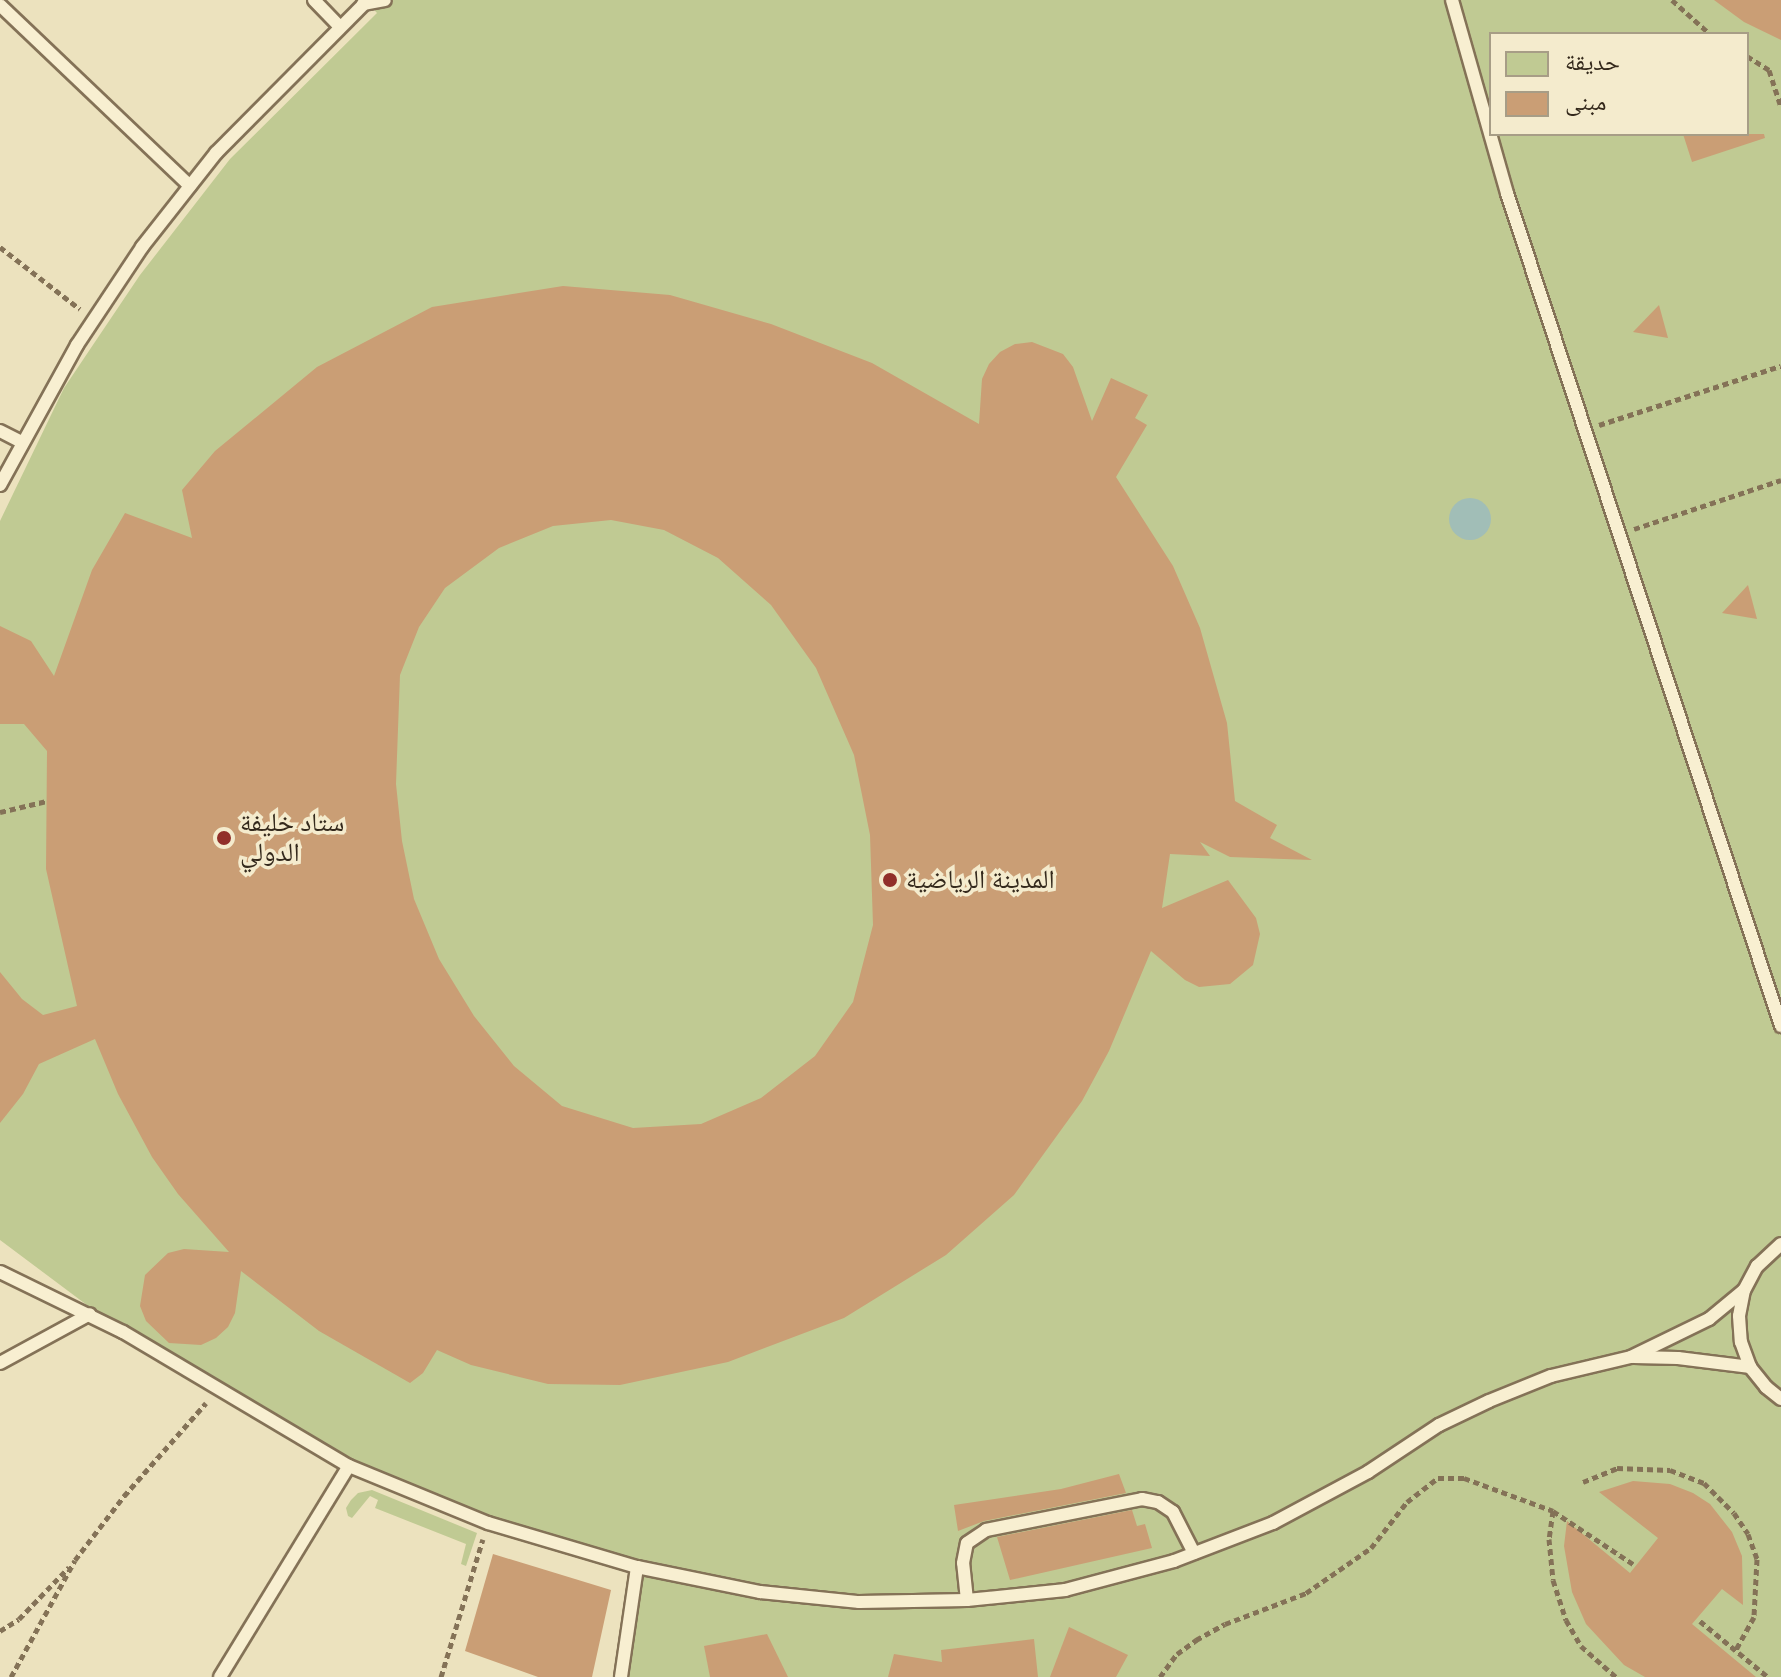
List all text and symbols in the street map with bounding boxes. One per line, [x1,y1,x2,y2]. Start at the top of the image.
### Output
legend [1489,32,1749,136]
text: حديقة [1565,49,1620,75]
text: مبنى [1565,89,1606,115]
place label: ستاد خليفة الدولي [240,807,344,868]
marker: ستاد خليفة الدولي [215,829,233,847]
place label: المدينة الرياضية [906,864,1055,896]
marker: المدينة الرياضية [881,871,899,889]

